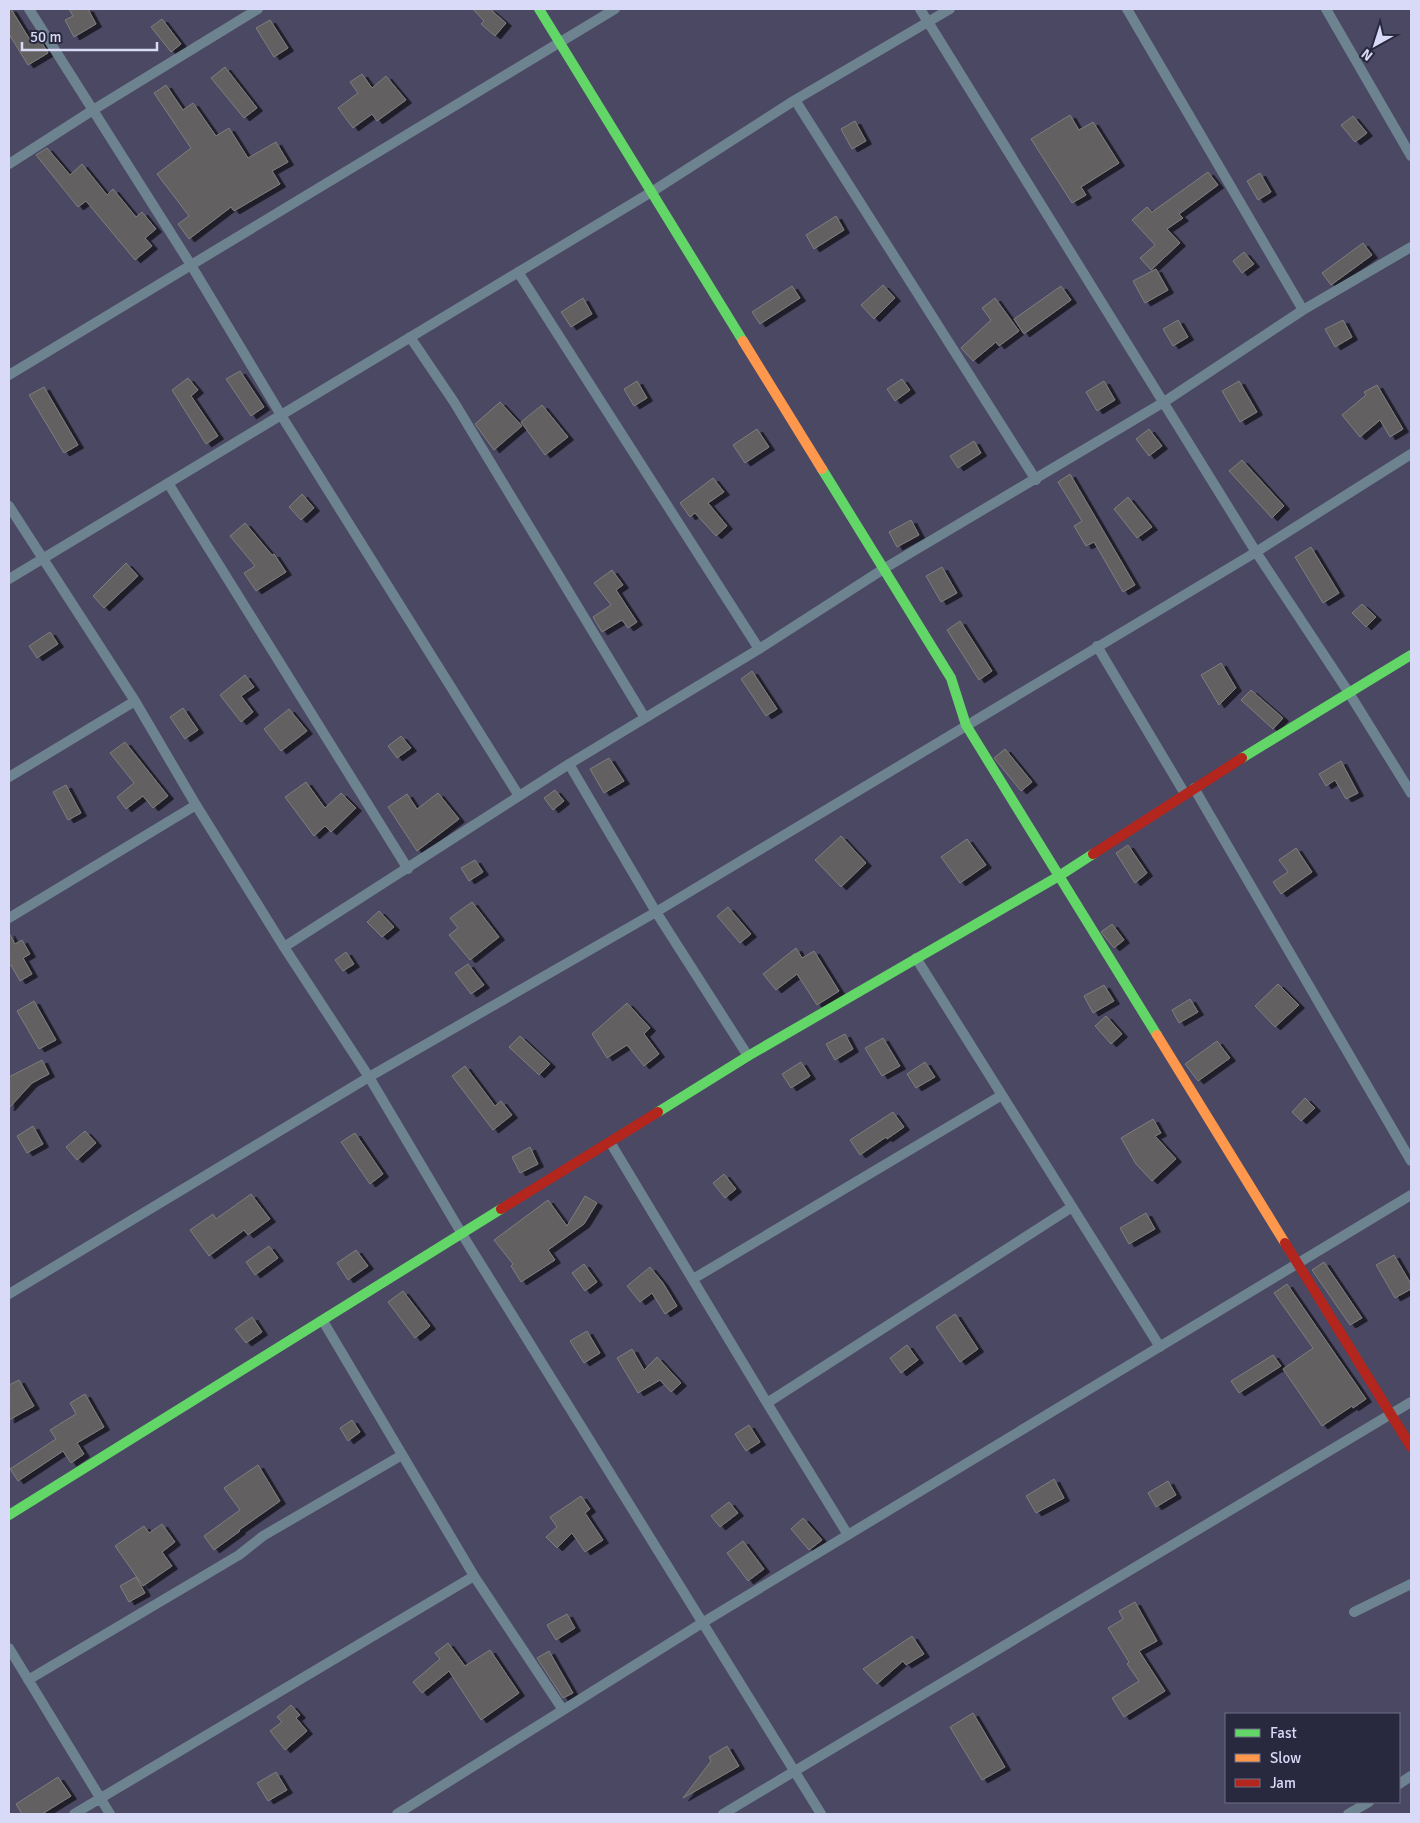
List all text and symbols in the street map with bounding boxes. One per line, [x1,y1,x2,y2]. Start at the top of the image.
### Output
scale bar [22,20,158,52]
north arrow [1350,20,1400,70]
text: 50 m [30,28,61,46]
text: N [1358,45,1376,64]
legend [1225,1713,1400,1803]
text: Fast [1270,1724,1297,1742]
text: Slow [1270,1749,1301,1767]
text: Jam [1270,1774,1296,1792]

